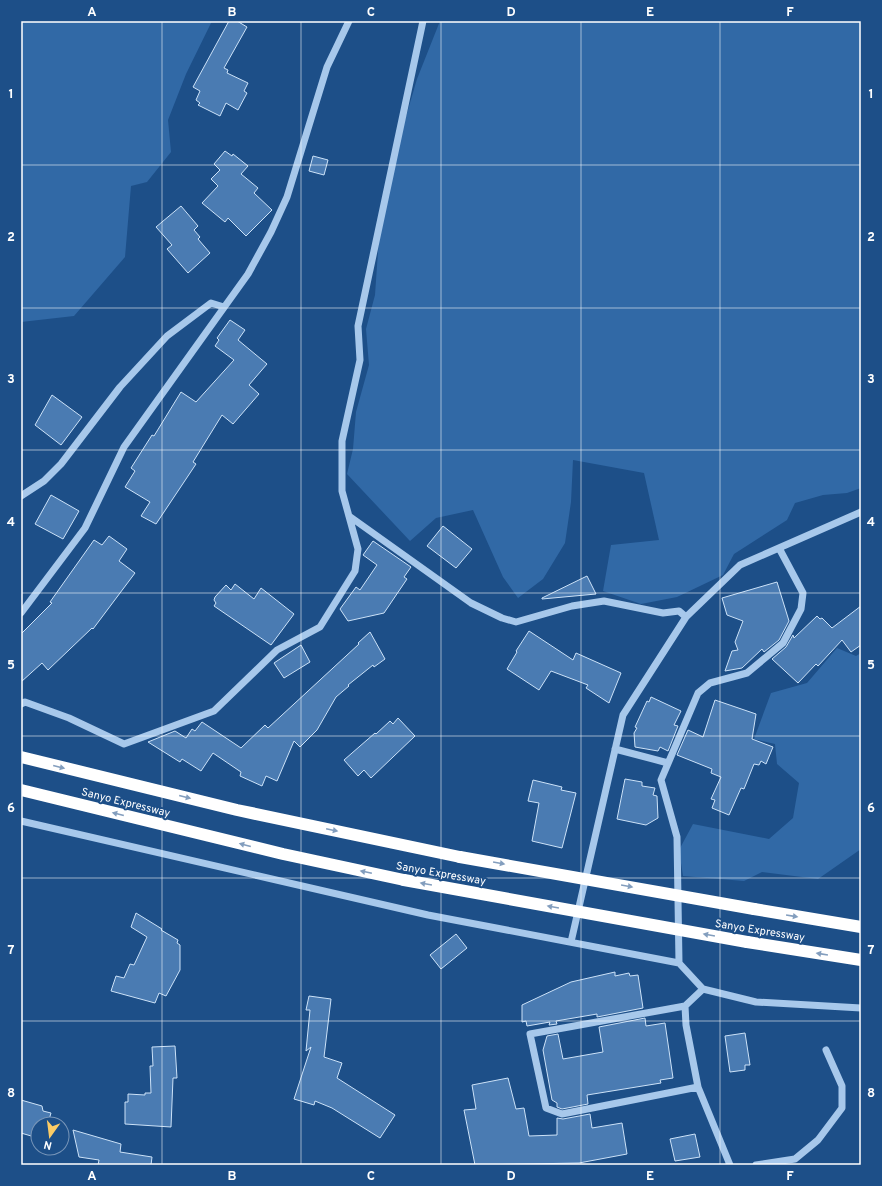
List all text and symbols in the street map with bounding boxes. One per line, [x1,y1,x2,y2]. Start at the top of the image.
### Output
text: A [87,5,97,21]
text: B [228,5,237,21]
text: C [367,5,375,21]
text: D [506,5,516,21]
text: E [646,5,654,21]
text: F [786,5,794,21]
text: 1 [8,87,14,103]
text: 1 [868,87,874,103]
text: 2 [7,230,15,246]
text: 2 [867,230,875,246]
text: 3 [7,372,15,388]
text: 3 [867,372,875,388]
text: 4 [7,515,15,531]
text: 4 [867,515,875,531]
text: 5 [7,658,15,674]
text: 5 [867,658,875,674]
one-way arrow [53,764,65,770]
street label: Sanyo Expressway [80,785,172,821]
one-way arrow [179,795,191,801]
text: 6 [7,801,15,817]
text: 6 [867,801,875,817]
one-way arrow [112,811,124,817]
one-way arrow [326,827,338,833]
one-way arrow [239,841,251,847]
street label: Sanyo Expressway [395,859,487,889]
one-way arrow [493,861,505,867]
one-way arrow [360,869,372,875]
one-way arrow [419,881,432,887]
one-way arrow [621,884,633,890]
one-way arrow [547,904,560,910]
one-way arrow [786,913,799,919]
street label: Sanyo Expressway [714,917,806,945]
one-way arrow [703,932,715,938]
text: 7 [8,943,15,959]
text: 7 [868,943,875,959]
one-way arrow [816,951,829,957]
text: 8 [7,1086,15,1102]
text: 8 [867,1086,875,1102]
north arrow [30,1116,70,1156]
text: N [42,1137,53,1152]
text: A [87,1169,97,1185]
text: B [228,1169,237,1185]
text: C [367,1169,375,1185]
text: D [506,1169,516,1185]
text: E [646,1169,654,1185]
text: F [786,1169,794,1185]

